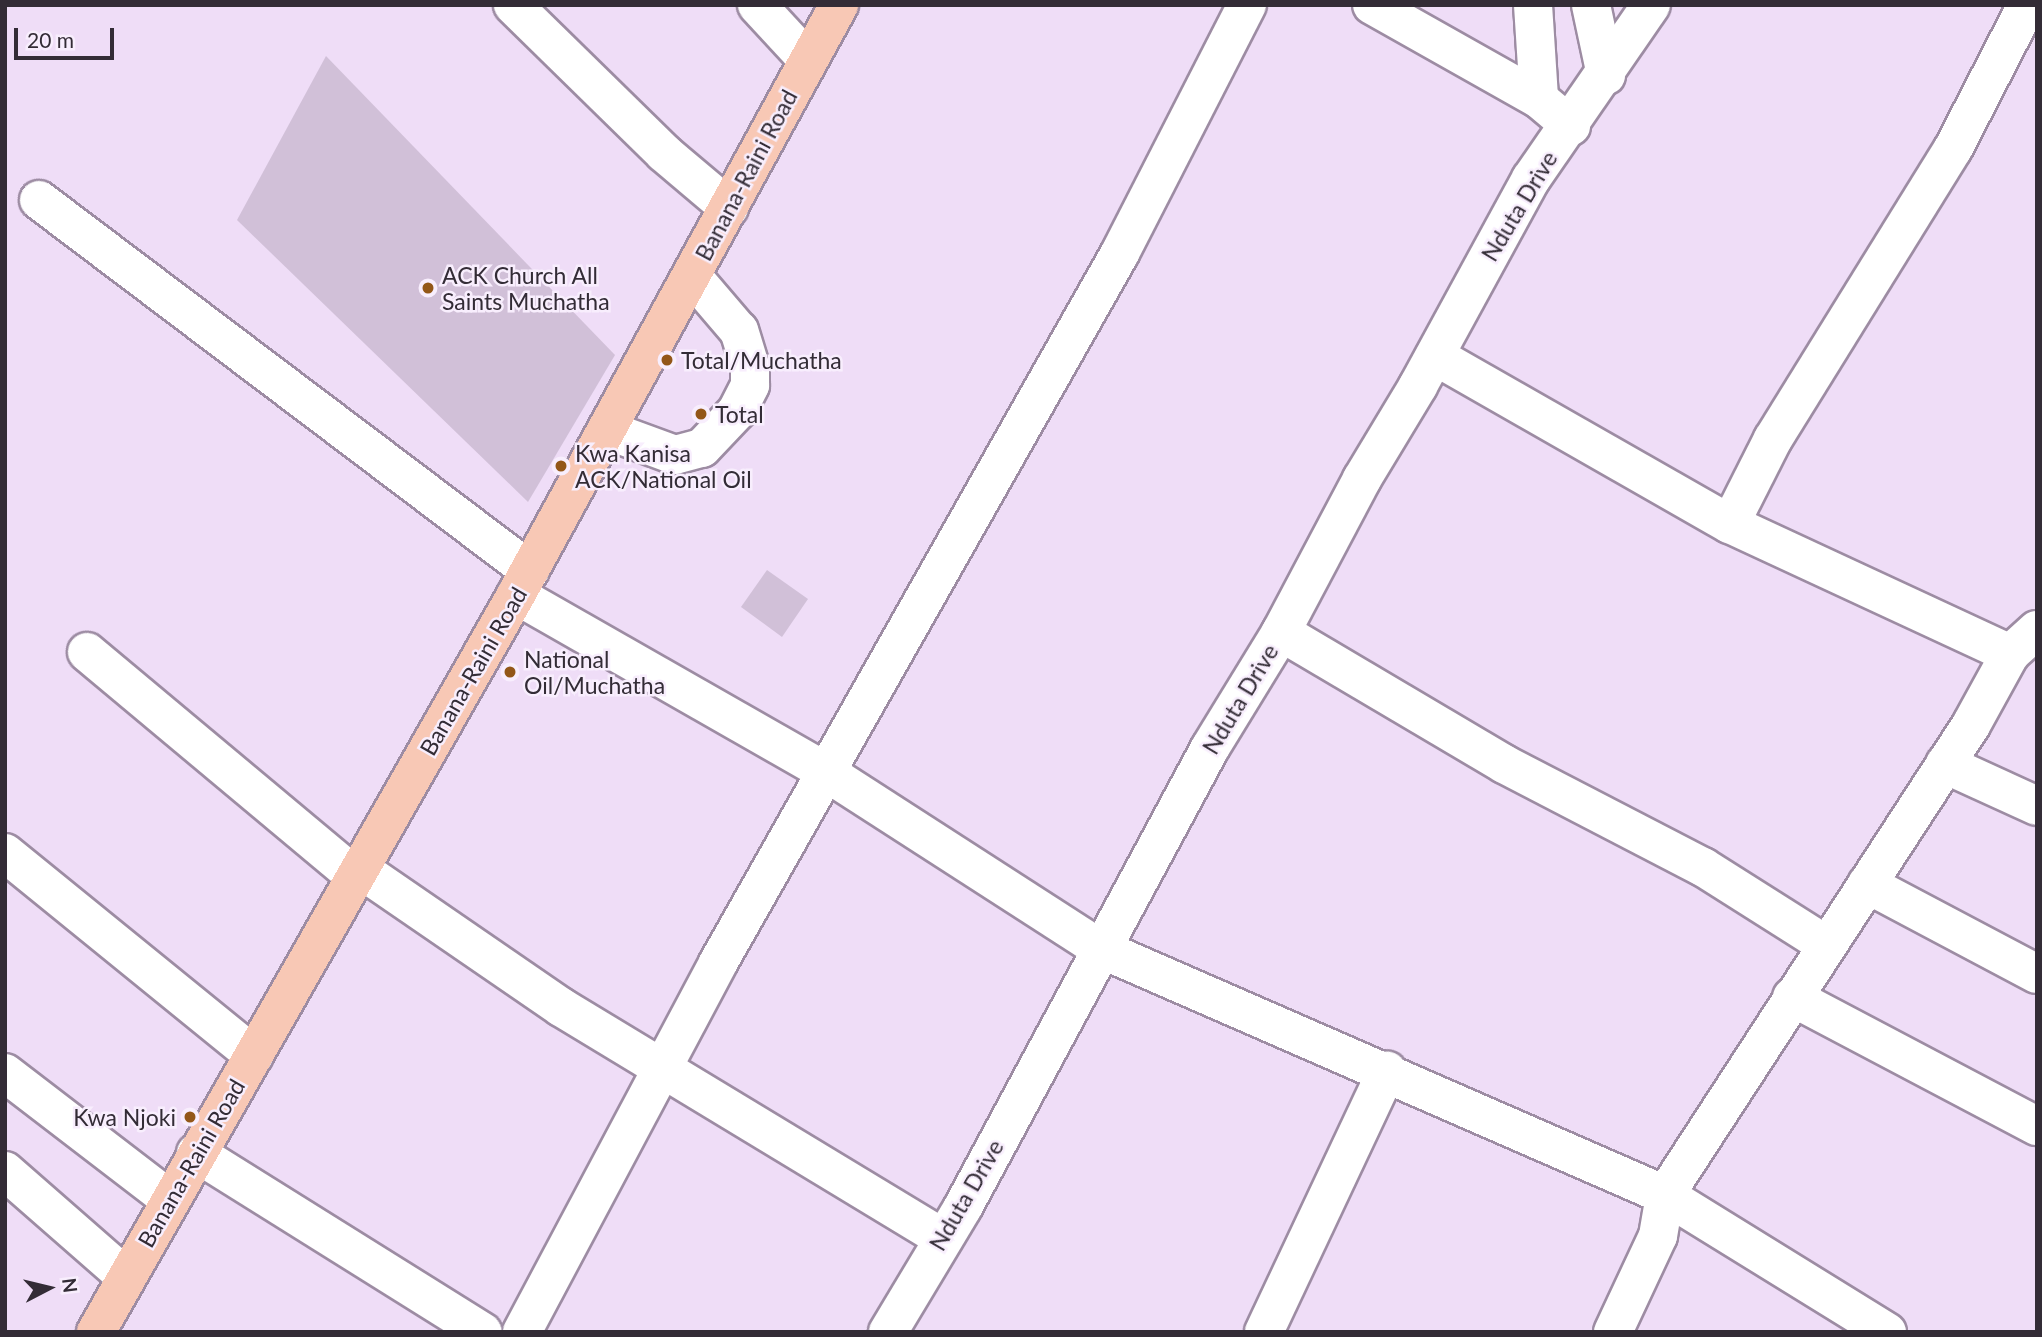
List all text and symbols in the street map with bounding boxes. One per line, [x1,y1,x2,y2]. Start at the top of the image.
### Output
scale bar [18,14,117,58]
text: 20 m [27,27,74,52]
street label: Banana-Raini Road [689,85,803,265]
street label: Nduta Drive [1475,146,1563,266]
place label: ACK Church All Saints Muchatha [442,261,610,315]
marker: ACK Church All Saints Muchatha [420,280,436,296]
place label: Total/Muchatha [681,346,842,374]
marker: Total/Muchatha [659,352,675,368]
place label: Total [715,400,764,428]
marker: Total [693,406,709,422]
place label: Kwa Kanisa ACK/National Oil [575,439,752,493]
marker: Kwa Kanisa ACK/National Oil [553,458,569,474]
street label: Banana-Raini Road [414,582,532,760]
street label: Nduta Drive [1196,639,1284,759]
place label: National Oil/Muchatha [524,645,665,699]
marker: National Oil/Muchatha [502,664,518,680]
street label: Banana-Raini Road [132,1074,250,1252]
place label: Kwa Njoki [73,1103,176,1131]
marker: Kwa Njoki [182,1109,198,1125]
street label: Nduta Drive [923,1135,1009,1255]
north arrow [14,1253,84,1323]
text: N [58,1277,83,1294]

